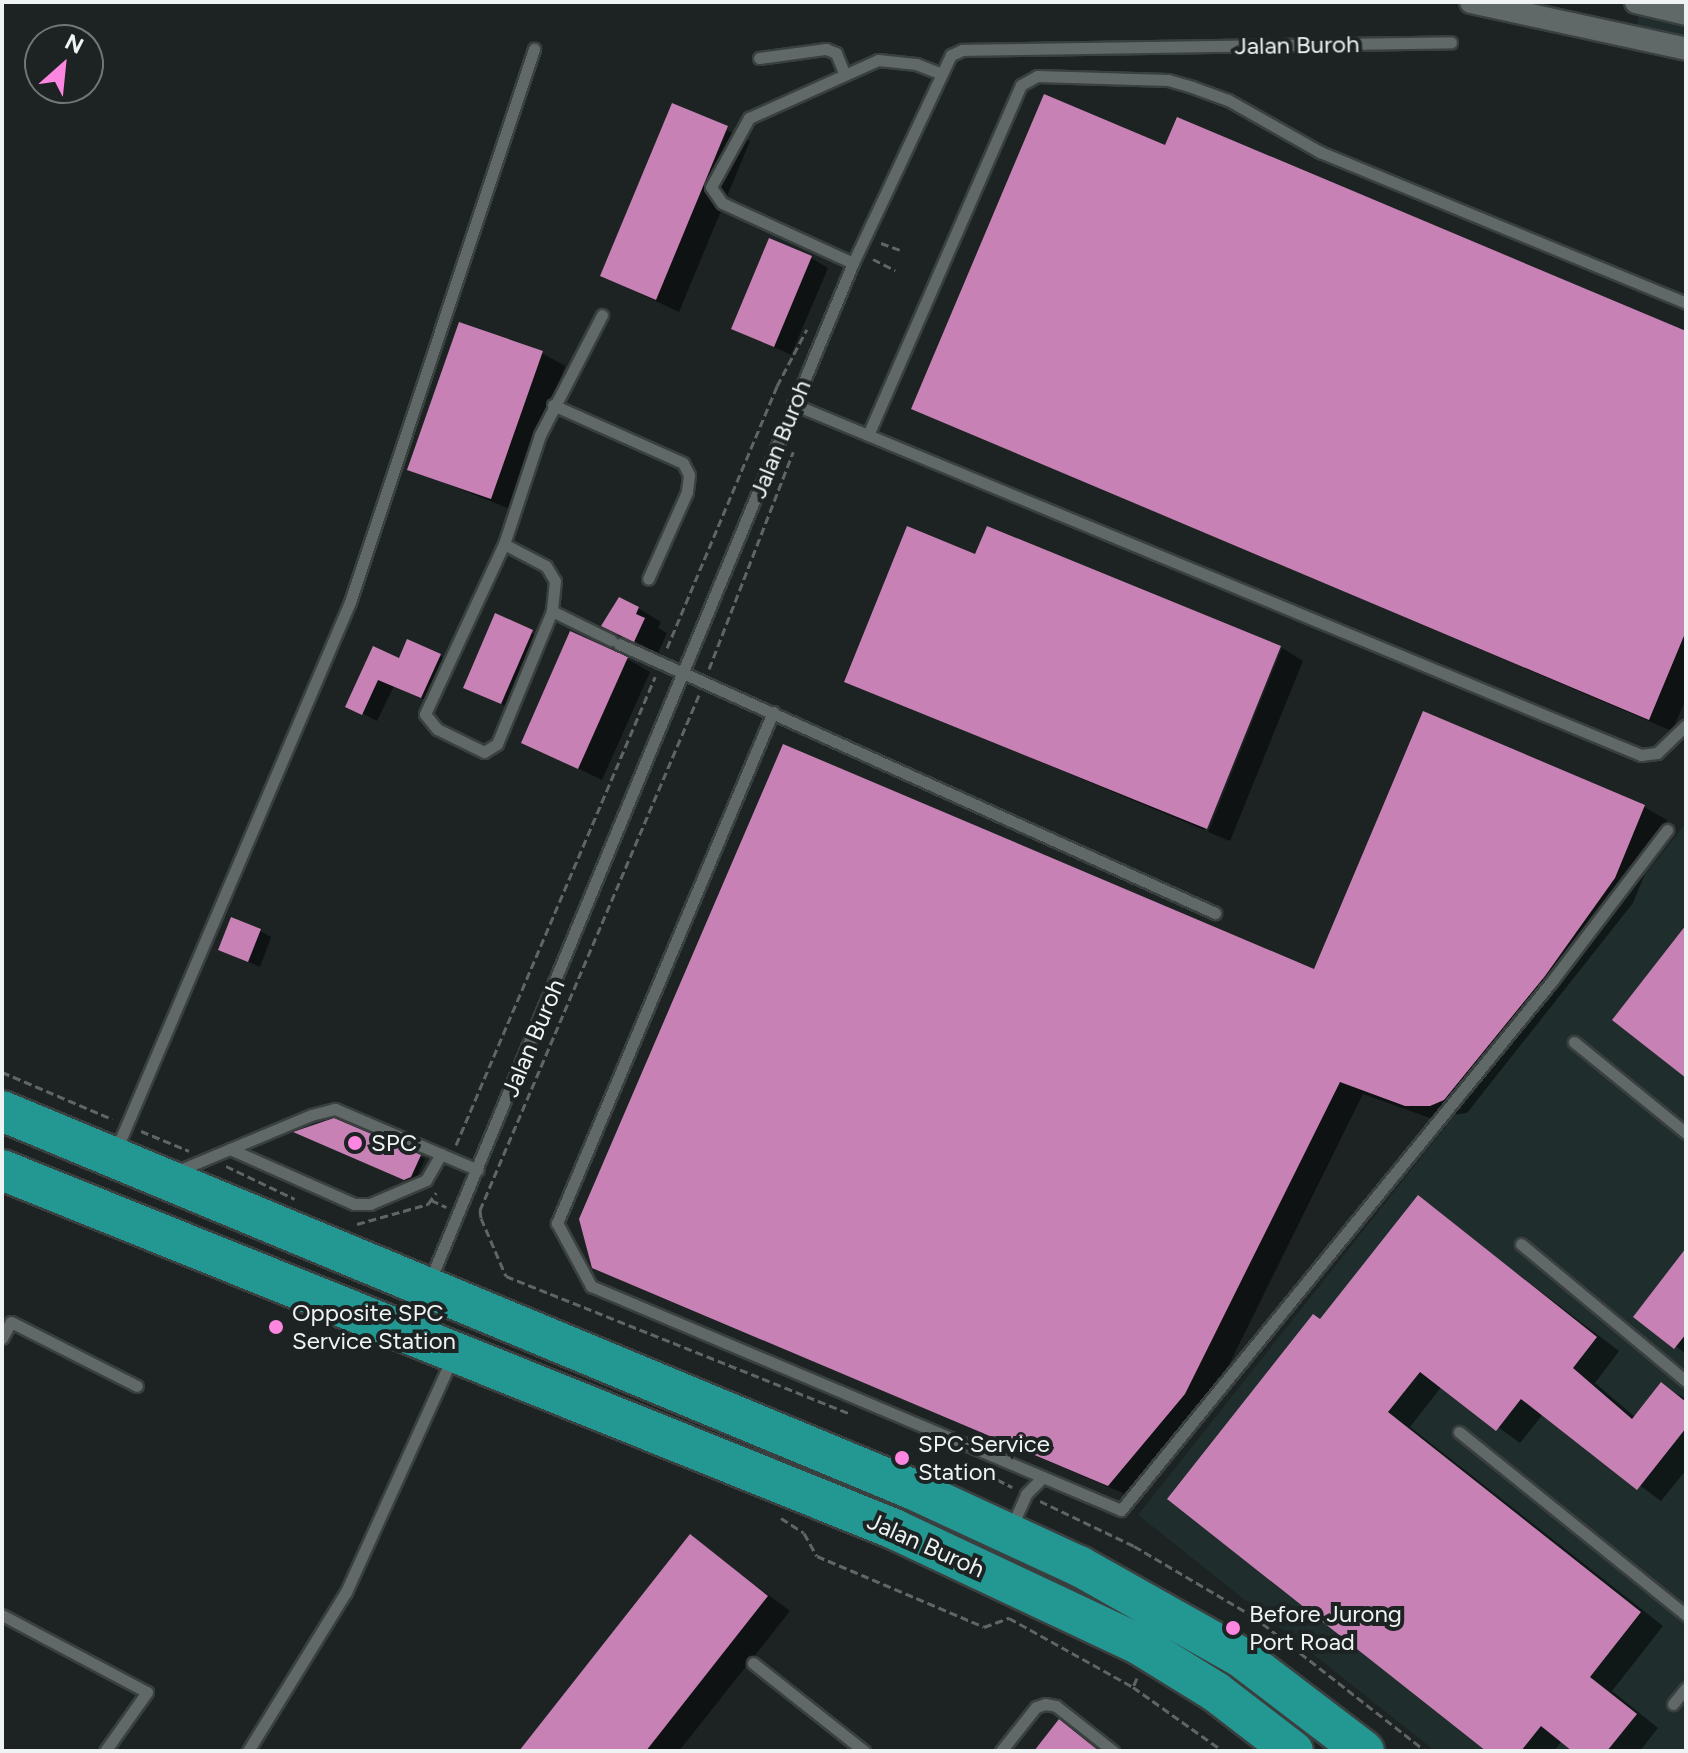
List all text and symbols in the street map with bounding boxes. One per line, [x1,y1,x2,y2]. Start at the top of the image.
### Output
north arrow [24,24,104,104]
text: N [60,28,88,60]
street label: Jalan Buroh [1234,30,1360,60]
street label: Jalan Buroh [743,376,817,502]
street label: Jalan Buroh [495,975,571,1101]
place label: SPC [371,1129,417,1157]
marker: SPC [346,1134,364,1152]
place label: Opposite SPC Service Station [292,1299,456,1355]
marker: Opposite SPC Service Station [267,1318,285,1336]
place label: SPC Service Station [918,1430,1050,1486]
marker: SPC Service Station [893,1449,911,1467]
street label: Jalan Buroh [863,1506,989,1584]
place label: Before Jurong Port Road [1249,1600,1402,1656]
marker: Before Jurong Port Road [1224,1619,1242,1637]

